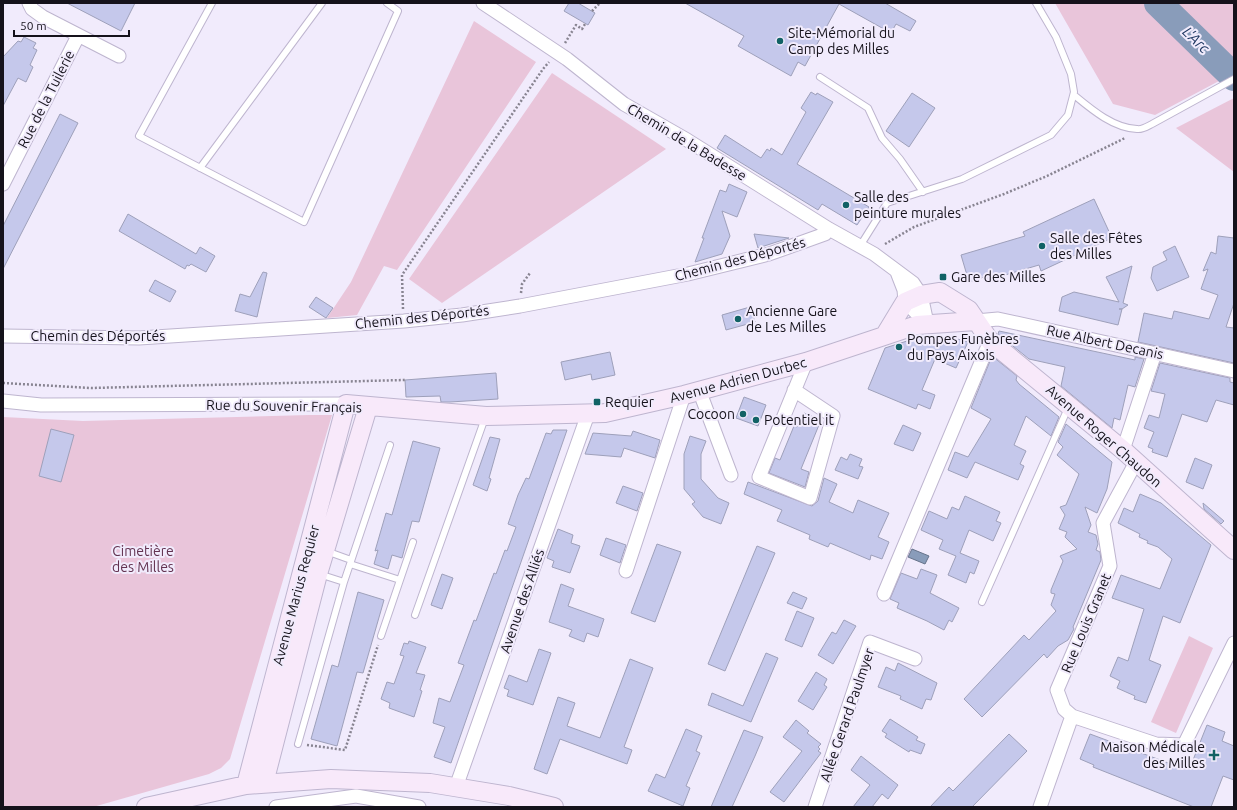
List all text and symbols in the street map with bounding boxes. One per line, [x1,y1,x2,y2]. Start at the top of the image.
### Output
scale bar [14,12,129,38]
text: 50 m [20,19,47,32]
water label: L'Arc [1179,23,1213,56]
place label: Site-Mémorial du Camp des Milles [788,25,895,57]
marker: Site-Mémorial du Camp des Milles [775,36,785,46]
street label: Rue de la Tuilerie [14,47,78,151]
street label: Chemin de la Badesse [625,100,749,184]
place label: Salle des peinture murales [854,189,961,221]
marker: Salle des peinture murales [841,200,851,210]
place label: Salle des Fêtes des Milles [1050,230,1142,262]
street label: Chemin des Déportés [673,234,807,284]
marker: Salle des Fêtes des Milles [1037,241,1047,251]
place label: Gare des Milles [951,269,1046,285]
marker: Gare des Milles [938,272,948,282]
street label: Chemin des Déportés [354,302,490,332]
place label: Ancienne Gare de Les Milles [746,303,837,335]
marker: Ancienne Gare de Les Milles [733,314,743,324]
street label: Rue Albert Decanis [1045,322,1165,362]
street label: Chemin des Déportés [31,328,165,344]
place label: Pompes Funèbres du Pays Aixois [907,331,1019,363]
marker: Pompes Funèbres du Pays Aixois [894,342,904,352]
street label: Avenue Adrien Durbec [668,354,809,406]
street label: Avenue Roger Chaudon [1043,382,1165,490]
place label: Requier [605,394,655,410]
street label: Rue du Souvenir Français [206,397,362,415]
marker: Requier [592,397,602,407]
place label: Cocoon [687,406,735,422]
marker: Cocoon [738,409,748,419]
place label: Potentiel it [764,412,835,428]
marker: Potentiel it [751,415,761,425]
street label: Avenue Marius Requier [270,522,323,667]
park label: Cimetière des Milles [112,543,174,575]
street label: Avenue des Alliés [497,547,547,655]
street label: Rue Louis Granet [1058,570,1114,675]
street label: Allée Gerard Paulmyer [817,645,878,784]
place label: Maison Médicale des Milles [1100,739,1205,771]
marker: Maison Médicale des Milles [1208,749,1220,761]

